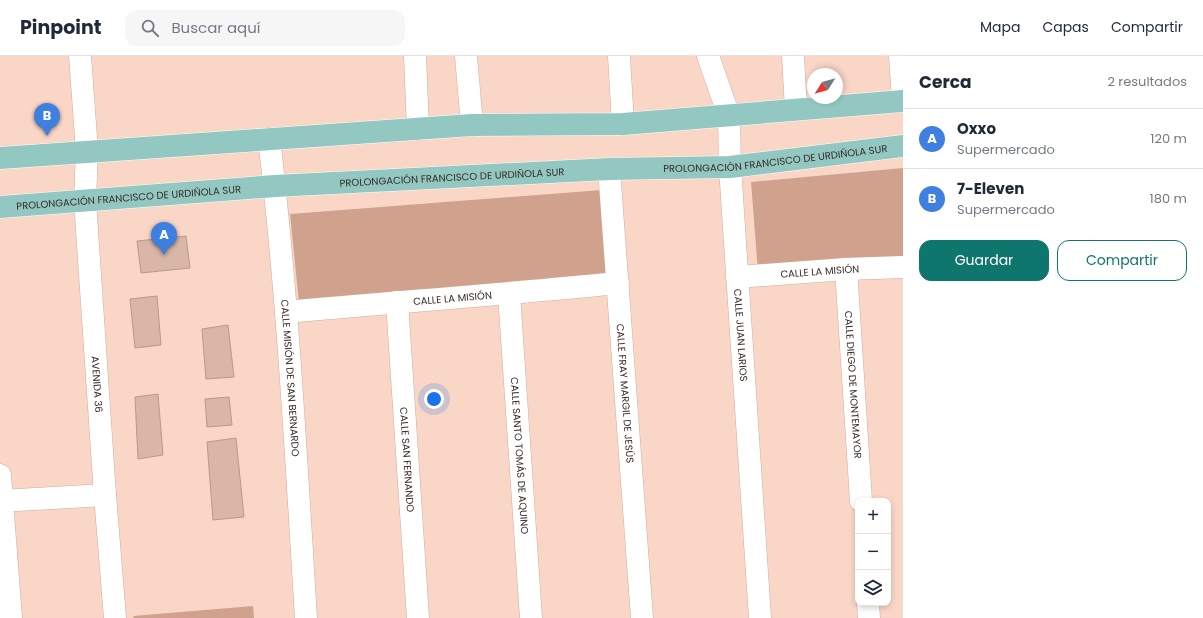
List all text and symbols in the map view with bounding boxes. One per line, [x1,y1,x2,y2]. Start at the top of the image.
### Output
search box [125,10,405,46]
text: Pinpoint [20,14,101,41]
icon: search [139,17,161,39]
text: Buscar aquí [171,17,260,38]
text: Mapa [980,17,1020,37]
text: Capas [1042,17,1089,37]
text: Compartir [1111,17,1183,37]
north arrow [807,68,843,104]
text: Cerca [919,70,972,94]
text: 2 resultados [1107,72,1187,91]
pin: B [34,103,60,136]
text: Oxxo [957,118,996,139]
text: A [927,129,937,148]
text: 120 m [1150,129,1187,148]
street label: PROLONGACIÓN FRANCISCO DE URDIÑOLA SUR [663,140,888,176]
text: Supermercado [957,140,1055,159]
street label: PROLONGACIÓN FRANCISCO DE URDIÑOLA SUR [339,164,565,190]
text: 7-Eleven [957,178,1024,199]
street label: PROLONGACIÓN FRANCISCO DE URDIÑOLA SUR [16,181,241,213]
text: B [928,189,936,208]
text: 180 m [1150,189,1187,208]
text: Supermercado [957,200,1055,219]
pin: A [151,222,177,255]
button: Guardar [919,240,1049,281]
button: Compartir [1057,240,1187,281]
street label: CALLE LA MISIÓN [780,261,859,281]
street label: CALLE LA MISIÓN [412,287,492,309]
street label: CALLE JUAN LARIOS [731,288,752,382]
street label: CALLE MISIÓN DE SAN BERNARDO [277,299,304,457]
street label: CALLE DIEGO DE MONTEMAYOR [841,310,866,459]
street label: CALLE FRAY MARGIL DE JESÚS [613,323,638,464]
street label: AVENIDA 36 [88,355,107,413]
street label: CALLE SANTO TOMÁS DE AQUINO [507,377,533,535]
your location [424,389,444,409]
street label: CALLE SAN FERNANDO [397,407,418,513]
map controls [855,498,891,606]
button: + [855,498,891,534]
button: − [855,534,891,570]
button: layers [855,570,891,606]

